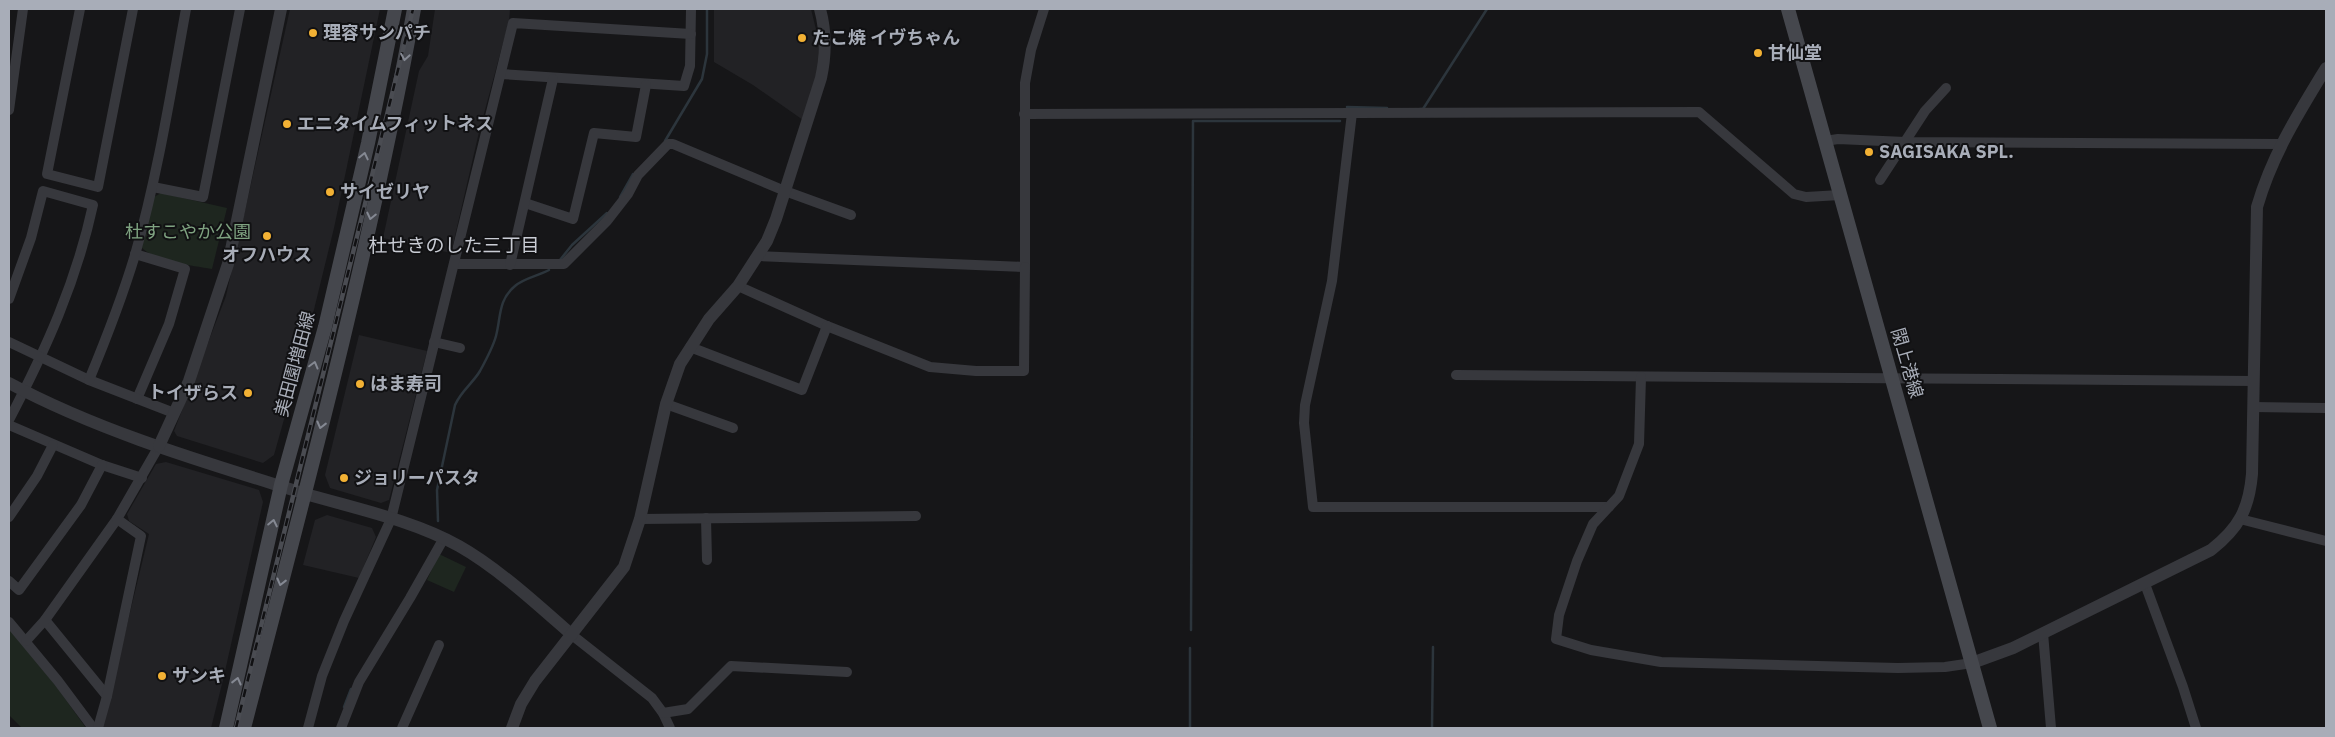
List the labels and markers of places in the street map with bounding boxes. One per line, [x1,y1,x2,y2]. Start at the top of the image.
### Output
place label: 理容サンパチ [323,21,431,44]
place label: たこ焼 イヴちゃん [812,26,960,49]
marker: 理容サンパチ [307,27,319,39]
marker: たこ焼 イヴちゃん [796,32,808,44]
place label: 甘仙堂 [1768,41,1822,64]
marker: 甘仙堂 [1752,47,1764,59]
place label: エニタイムフィットネス [297,112,493,135]
marker: エニタイムフィットネス [281,118,293,130]
place label: SAGISAKA SPL. [1879,140,2014,163]
marker: SAGISAKA SPL. [1863,146,1875,158]
place label: サイゼリヤ [340,180,430,203]
marker: サイゼリヤ [324,186,336,198]
marker: オフハウス [261,230,273,242]
place label: オフハウス [222,243,312,266]
place label: はま寿司 [370,372,442,395]
marker: はま寿司 [354,378,366,390]
place label: トイザらス [148,381,238,404]
marker: トイザらス [242,387,254,399]
place label: ジョリーパスタ [354,466,480,489]
marker: ジョリーパスタ [338,472,350,484]
place label: サンキ [172,664,226,687]
marker: サンキ [156,670,168,682]

